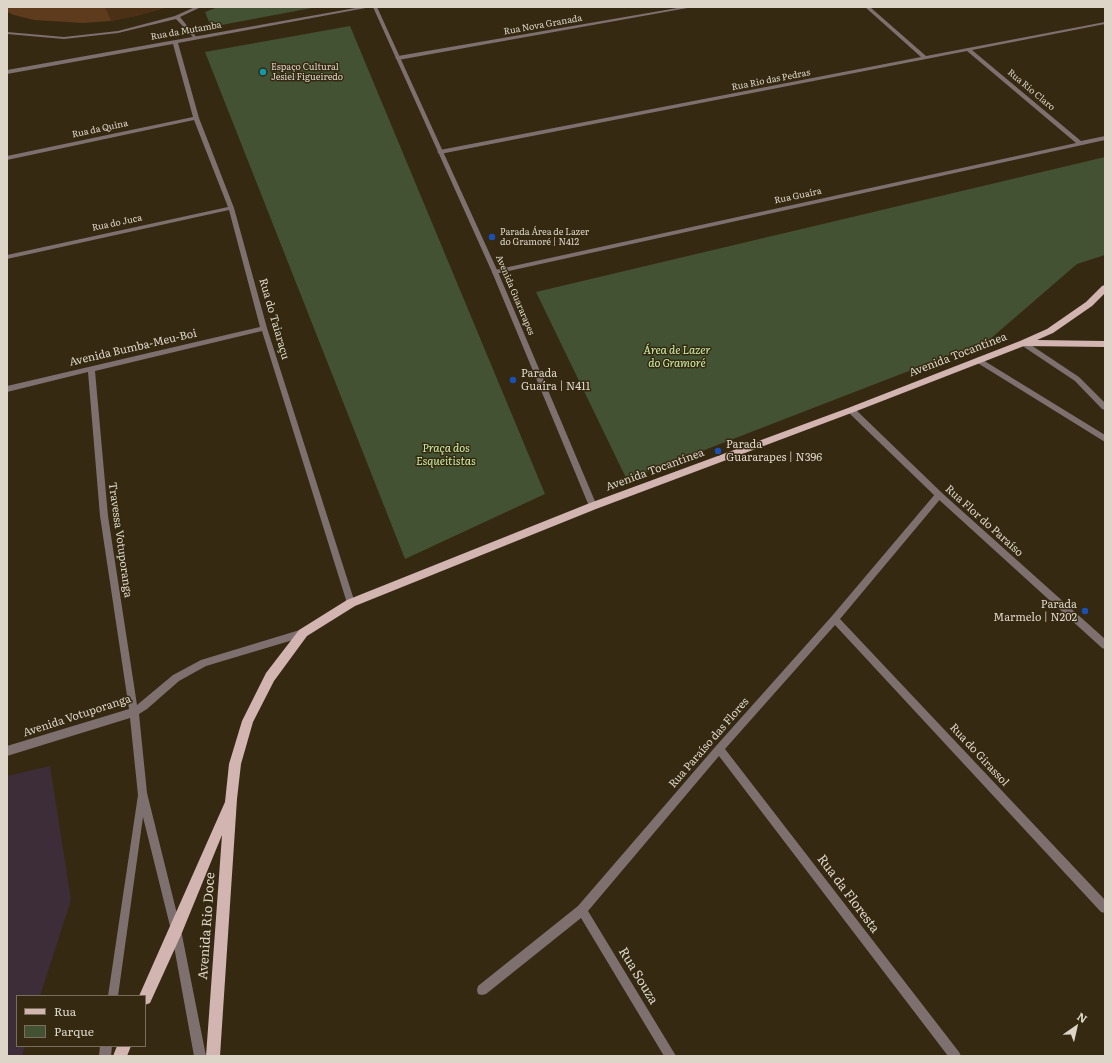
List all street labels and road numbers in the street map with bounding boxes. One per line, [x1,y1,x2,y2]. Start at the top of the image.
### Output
street label: Rua Nova Granada [503,13,583,37]
street label: Rua da Mutamba [150,19,222,43]
street label: Rua Rio das Pedras [731,67,811,93]
street label: Rua Rio Claro [1005,67,1057,113]
street label: Rua da Quina [71,118,129,140]
street label: Rua Guaíra [773,186,823,206]
street label: Rua do Juca [91,212,143,234]
street label: Avenida Guararapes [493,253,537,337]
street label: Rua do Taiaraçu [256,277,292,361]
street label: Avenida Bumba-Meu-Boi [68,327,198,369]
street label: Avenida Tocantínea [907,330,1009,380]
street label: Avenida Tocantínea [604,446,706,494]
street label: Travessa Votuporanga [105,481,135,599]
street label: Rua Flor do Paraíso [942,483,1026,559]
street label: Avenida Votuporanga [21,692,133,740]
street label: Rua Paraíso das Flores [666,695,752,791]
street label: Rua do Girassol [947,721,1011,789]
street label: Rua da Floresta [813,852,883,936]
street label: Avenida Rio Doce [195,872,219,980]
street label: Rua Souza [615,945,661,1007]

